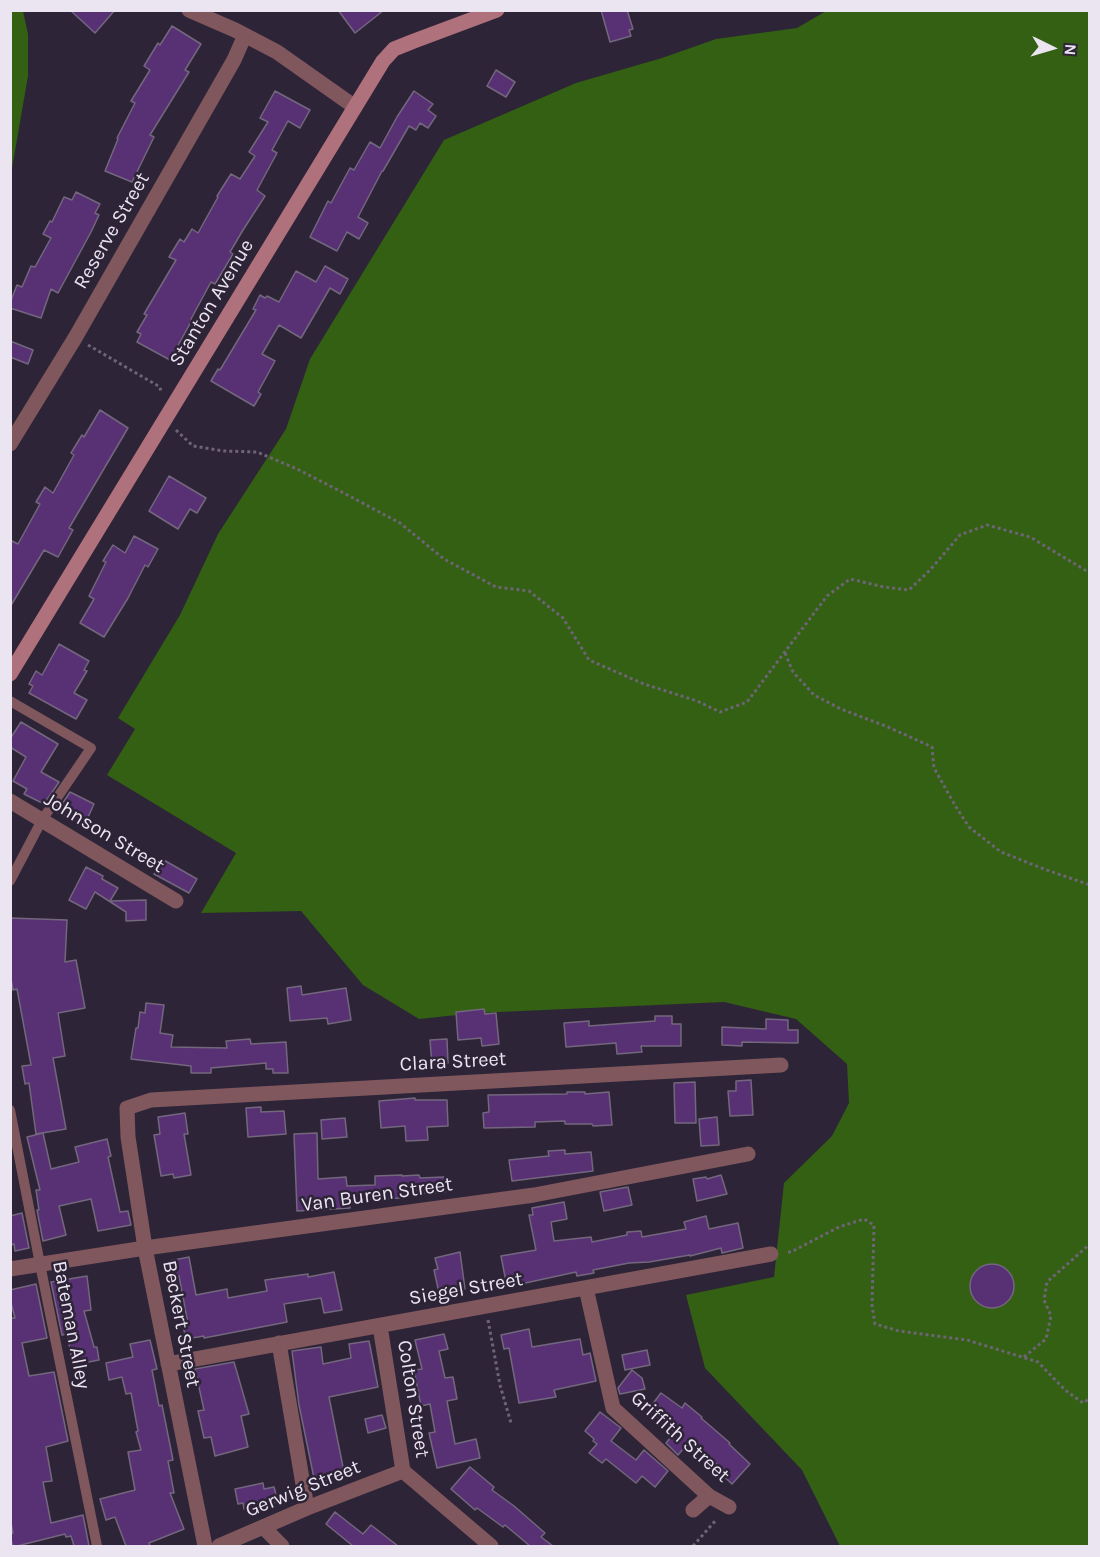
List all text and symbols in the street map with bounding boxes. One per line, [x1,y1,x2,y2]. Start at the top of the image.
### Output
north arrow [1022,18,1082,78]
text: N [1060,43,1080,56]
street label: Reserve Street [69,168,155,294]
street label: Stanton Avenue [165,235,259,371]
street label: Johnson Street [39,788,169,878]
street label: Clara Street [399,1047,507,1077]
street label: Van Buren Street [300,1173,454,1217]
street label: Beckert Street [157,1258,205,1390]
street label: Bateman Alley [47,1259,95,1391]
street label: Siegel Street [407,1267,525,1311]
street label: Colton Street [392,1338,434,1460]
street label: Griffith Street [626,1386,734,1488]
street label: Gerwig Street [242,1455,364,1523]

